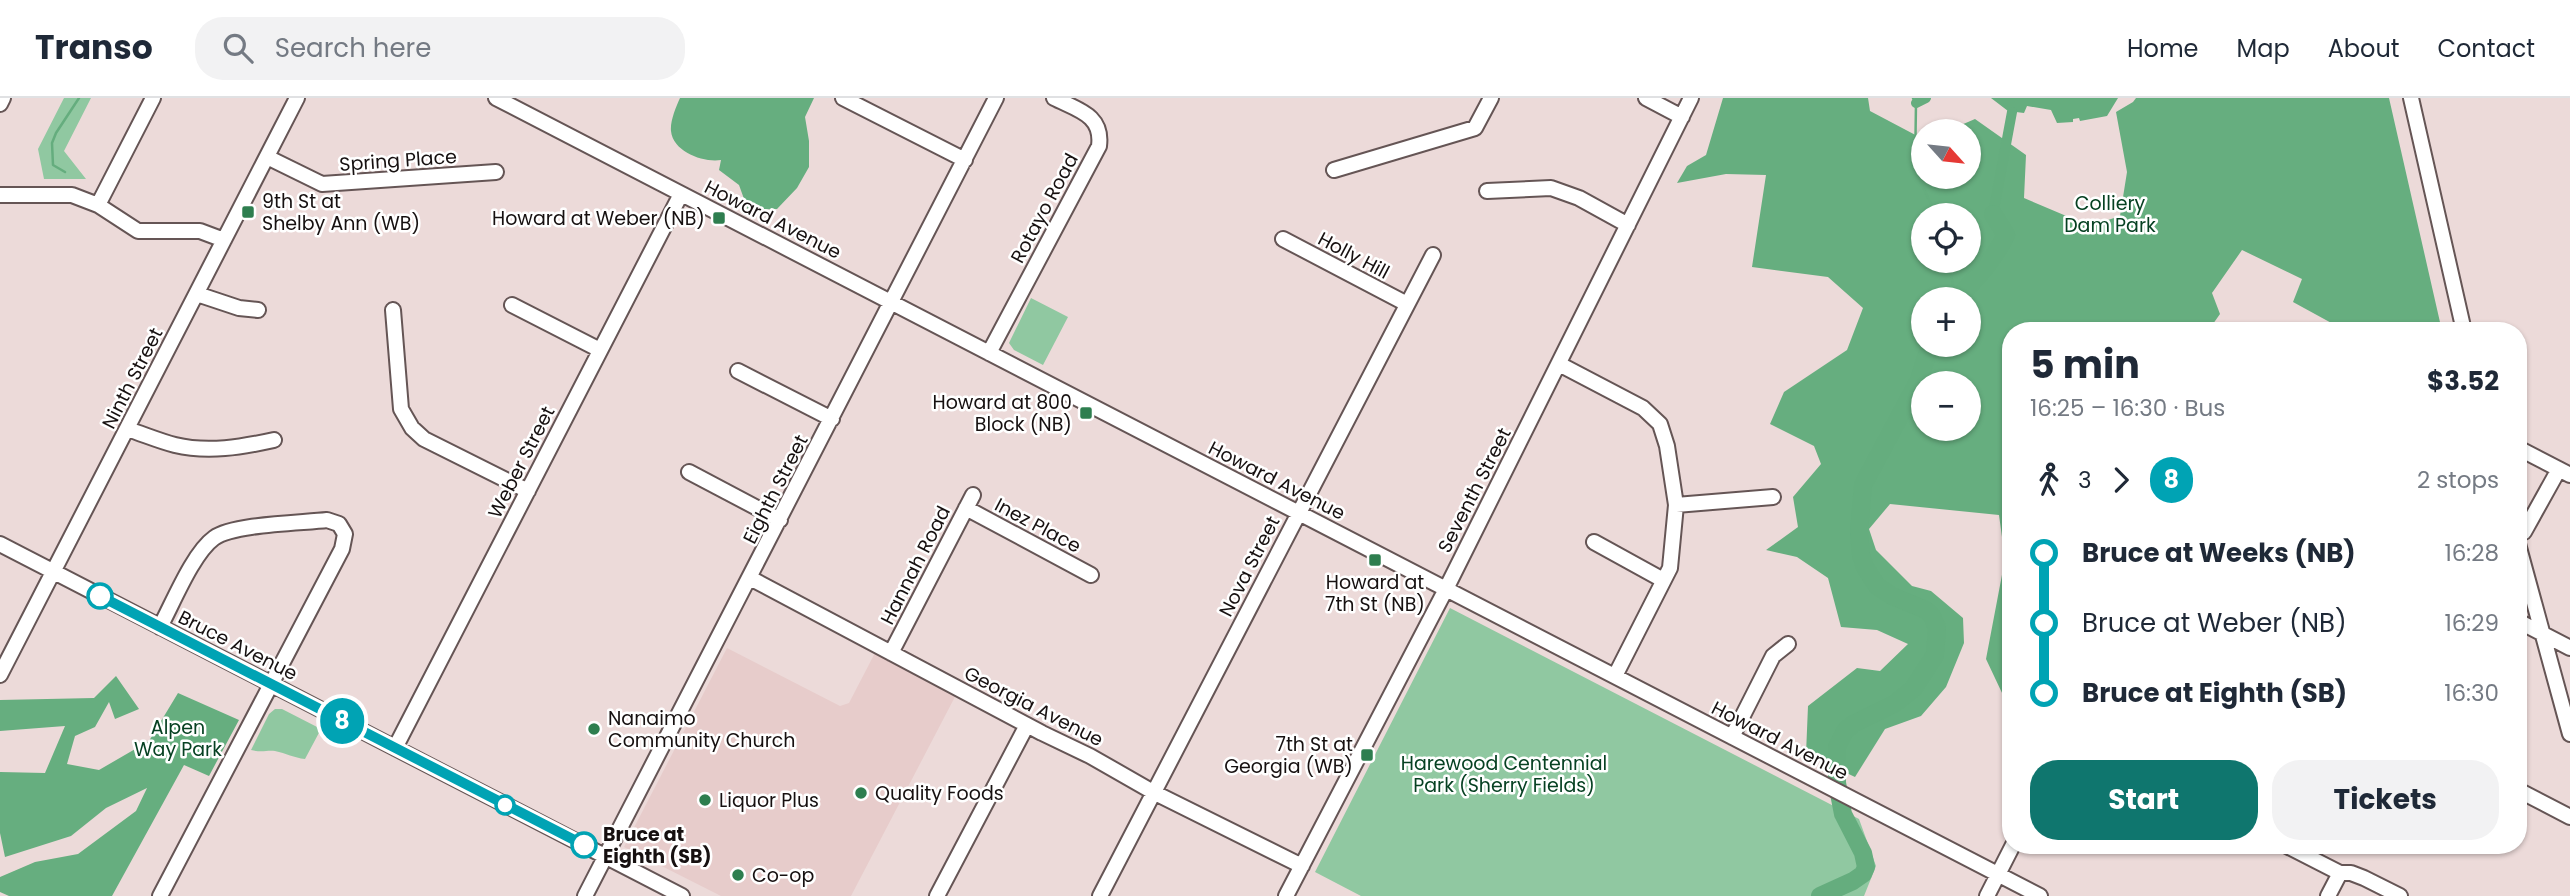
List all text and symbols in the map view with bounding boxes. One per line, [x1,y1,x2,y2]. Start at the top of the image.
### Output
search box [195,17,685,80]
text: Transo [35,24,153,71]
icon: search [219,29,257,67]
text: Search here [275,30,431,66]
text: Home [2127,32,2199,65]
text: Map [2237,32,2290,65]
text: About [2328,32,2399,65]
text: Contact [2437,32,2535,65]
north arrow [1911,119,1981,189]
map controls [1911,119,1981,441]
street label: Spring Place [338,143,458,178]
street label: Rotayo Road [1004,149,1085,268]
street label: Howard Avenue [700,173,846,266]
place label: 9th St at Shelby Ann (WB) [262,188,420,237]
park label: Colliery Dam Park [2064,190,2156,239]
button: locate [1911,203,1981,273]
marker: 9th St at Shelby Ann (WB) [240,204,256,220]
place label: Howard at Weber (NB) [492,205,705,232]
marker: Howard at Weber (NB) [711,210,727,226]
street label: Holly Hill [1313,225,1394,286]
button: + [1911,287,1981,357]
street label: Ninth Street [95,323,169,433]
text: 5 min [2030,338,2140,391]
text: $3.52 [2427,363,2499,399]
button: − [1911,371,1981,441]
place label: Howard at 800 Block (NB) [933,389,1072,438]
text: 16:25 – 16:30 · Bus [2030,392,2225,424]
street label: Weber Street [482,401,561,523]
marker: Howard at 800 Block (NB) [1078,405,1094,421]
street label: Seventh Street [1431,423,1518,558]
street label: Eighth Street [736,430,815,548]
street label: Howard Avenue [1204,434,1350,527]
icon: walk [2030,461,2068,499]
icon: forward [2102,461,2140,499]
text: 8 [2164,463,2179,496]
text: 3 [2078,464,2092,496]
text: 2 stops [2417,464,2499,496]
street label: Inez Place [990,491,1086,559]
street label: Hannah Road [874,501,957,629]
street label: Nova Street [1213,511,1286,621]
text: Bruce at Weeks (NB) [2082,535,2356,571]
text: 16:28 [2444,537,2499,569]
marker: Howard at 7th St (NB) [1367,552,1383,568]
place label: Howard at 7th St (NB) [1325,569,1425,618]
unlabelled marker [87,583,113,609]
street label: Bruce Avenue [173,604,302,687]
text: Bruce at Weber (NB) [2082,605,2347,641]
text: 16:29 [2444,607,2499,639]
street label: Georgia Avenue [960,660,1108,753]
text: Bruce at Eighth (SB) [2082,675,2347,711]
text: 16:30 [2444,677,2499,709]
street label: Howard Avenue [1707,694,1853,787]
line badge: 8 [319,698,365,744]
text: 8 [334,704,350,737]
place label: Nanaimo Community Church [608,705,795,754]
park label: Alpen Way Park [134,714,222,763]
marker: Nanaimo Community Church [586,721,602,737]
place label: 7th St at Georgia (WB) [1224,731,1353,780]
marker: 7th St at Georgia (WB) [1359,747,1375,763]
park label: Harewood Centennial Park (Sherry Fields) [1401,750,1607,799]
button: Start [2030,760,2258,840]
button: Tickets [2272,760,2499,840]
place label: Quality Foods [875,780,1004,807]
marker: Quality Foods [853,785,869,801]
place label: Liquor Plus [719,787,819,814]
marker: Liquor Plus [697,792,713,808]
unlabelled marker [495,795,515,815]
place label: Bruce at Eighth (SB) [603,821,711,870]
marker: Bruce at Eighth (SB) [571,832,597,858]
place label: Co-op [752,862,814,889]
marker: Co-op [730,867,746,883]

